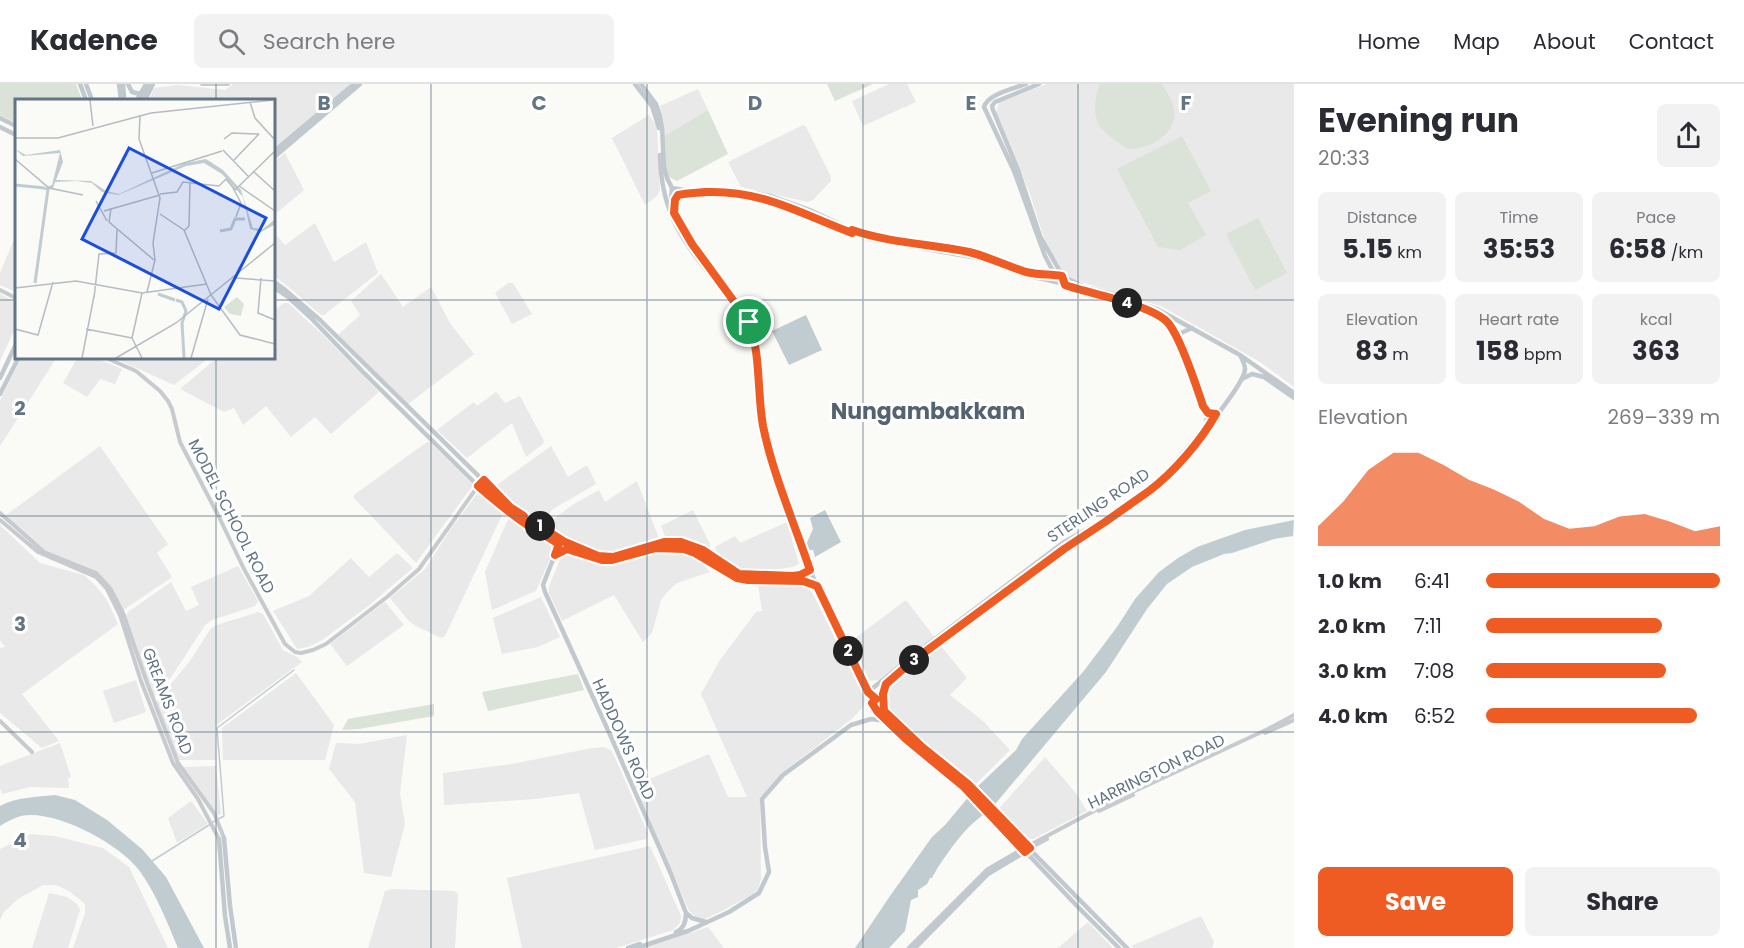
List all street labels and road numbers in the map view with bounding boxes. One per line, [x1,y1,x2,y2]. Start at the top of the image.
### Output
street label: MODEL SCHOOL ROAD [183,435,281,597]
street label: STERLING ROAD [1042,463,1154,548]
street label: GREAMS ROAD [137,644,199,758]
street label: HADDOWS ROAD [586,675,661,804]
street label: HARRINGTON ROAD [1084,728,1229,815]

